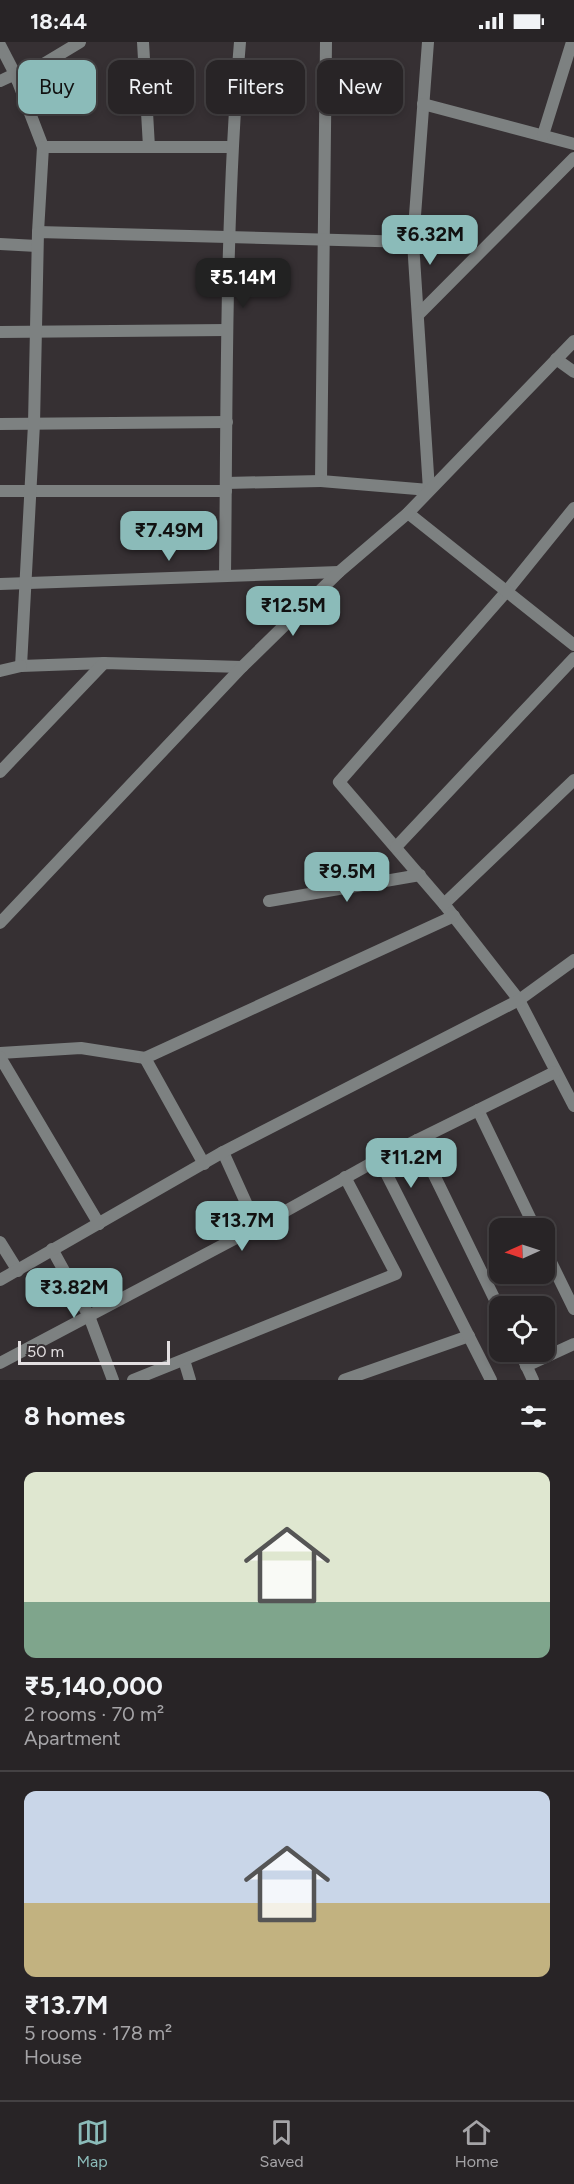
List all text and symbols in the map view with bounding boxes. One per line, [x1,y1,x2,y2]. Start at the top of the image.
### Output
text: 18:44 [30,8,87,35]
chip: Buy [18,60,96,114]
chip: Rent [108,60,194,114]
chip: Filters [206,60,305,114]
chip: New [317,60,403,114]
pin: ₹6.32M [381,215,479,266]
text: ₹6.32M [396,222,464,246]
pin: ₹5.14M [194,258,292,309]
text: ₹5.14M [210,265,276,289]
pin: ₹7.49M [120,511,218,562]
text: ₹7.49M [134,518,204,542]
pin: ₹12.5M [244,586,342,637]
text: ₹12.5M [260,593,326,617]
pin: ₹9.5M [305,852,389,903]
text: ₹9.5M [318,859,376,883]
pin: ₹11.2M [362,1138,460,1189]
text: ₹11.2M [380,1145,442,1169]
pin: ₹13.7M [193,1201,291,1252]
text: ₹13.7M [210,1208,274,1232]
north arrow [489,1218,555,1284]
map controls [489,1218,555,1362]
pin: ₹3.82M [25,1268,123,1319]
text: ₹3.82M [39,1275,109,1299]
button: locate [489,1296,555,1362]
scale bar [18,1338,170,1366]
text: 50 m [27,1342,64,1361]
text: 8 homes [24,1400,125,1432]
icon: filters [517,1400,550,1433]
icon: home [233,1511,341,1619]
text: ₹5,140,000 [24,1670,163,1702]
text: 2 rooms · 70 m² [24,1702,164,1726]
text: Apartment [24,1726,121,1750]
icon: home [233,1830,341,1938]
text: ₹13.7M [24,1989,108,2021]
text: 5 rooms · 178 m² [24,2021,172,2045]
text: House [24,2045,82,2069]
tab: Map [76,2116,109,2171]
tab: Saved [260,2116,304,2171]
tab: Home [455,2116,498,2171]

